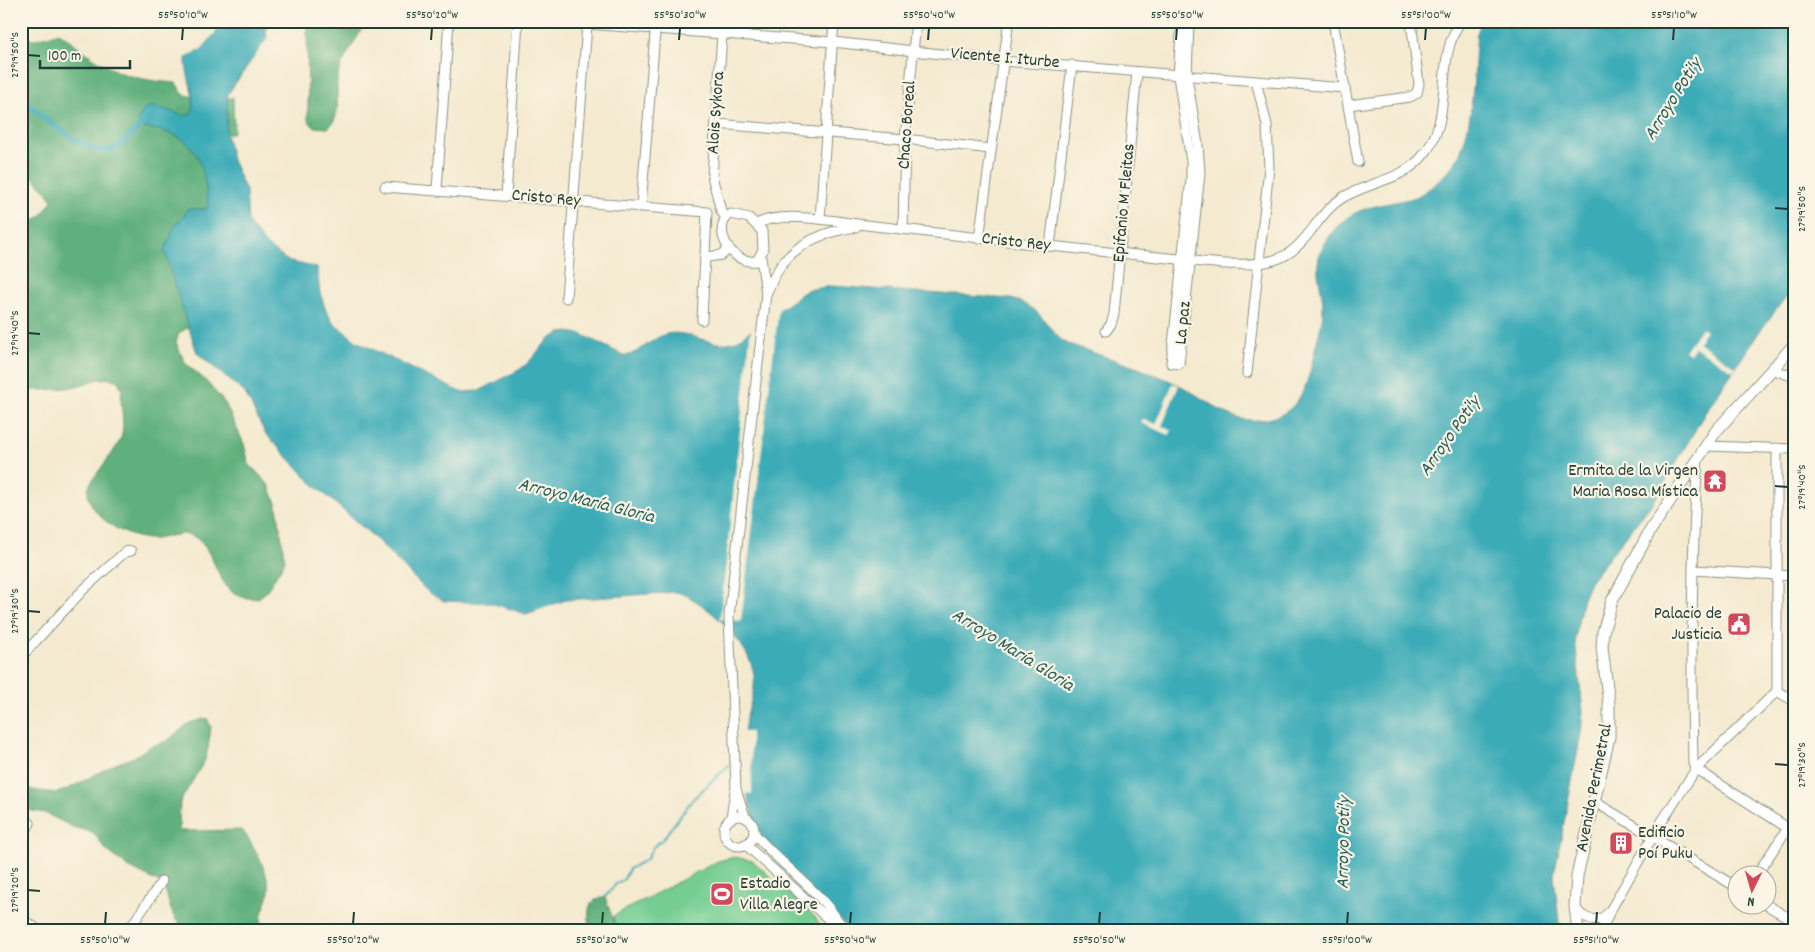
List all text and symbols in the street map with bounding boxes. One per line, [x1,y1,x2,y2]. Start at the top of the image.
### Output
text: 55°50'10"W [158,7,208,24]
text: 55°50'20"W [406,7,458,24]
text: 55°50'30"W [654,7,706,24]
text: 55°50'40"W [903,7,955,24]
text: 55°50'50"W [1151,7,1203,24]
text: 55°51'00"W [1401,7,1451,24]
text: 55°51'10"W [1651,7,1697,24]
text: 27°19'50"S [7,32,24,78]
scale bar [40,38,130,70]
street label: Vicente I. Iturbe [950,42,1061,76]
text: 100 m [48,46,81,68]
water label: Arroyo Poti'y [1638,52,1711,146]
street label: Alois Sykora [702,70,732,155]
street label: Chaco Boreal [892,79,924,170]
street label: Epifanio M Fleitas [1107,143,1143,263]
street label: Cristo Rey [510,184,582,215]
text: 27°19'50"S [1794,186,1811,232]
street label: Cristo Rey [980,227,1052,259]
street label: La paz [1169,300,1199,346]
text: 27°19'40"S [7,310,24,356]
water label: Arroyo Poti'y [1413,390,1490,483]
place label: Ermita de la Virgen Maria Rosa Mística [1568,459,1699,505]
text: 27°19'40"S [1794,464,1811,510]
temple icon: Ermita de la Virgen Maria Rosa Mística [1702,468,1728,494]
water label: Arroyo María Gloria [515,472,658,532]
text: 27°19'30"S [7,588,24,634]
place label: Palacio de Justicia [1654,602,1723,648]
water label: Arroyo María Gloria [946,603,1079,700]
public building icon: Palacio de Justicia [1726,611,1752,637]
street label: Avenida Perimetral [1570,721,1620,854]
text: 27°19'30"S [1794,742,1811,788]
water label: Arroyo Poti'y [1331,794,1359,889]
place label: Edificio Poí Puku [1638,821,1693,867]
building icon: Edificio Poí Puku [1608,830,1634,856]
north arrow [1728,864,1778,914]
text: 27°19'20"S [7,867,24,913]
place label: Estadio Villa Alegre [740,872,818,918]
sports icon: Estadio Villa Alegre [709,881,735,907]
text: N [1747,891,1755,911]
text: 55°50'10"W [80,932,130,949]
text: 55°50'20"W [327,932,379,949]
text: 55°50'30"W [576,932,628,949]
text: 55°50'40"W [824,932,876,949]
text: 55°50'50"W [1073,932,1125,949]
text: 55°51'00"W [1322,932,1372,949]
text: 55°51'10"W [1573,932,1619,949]

